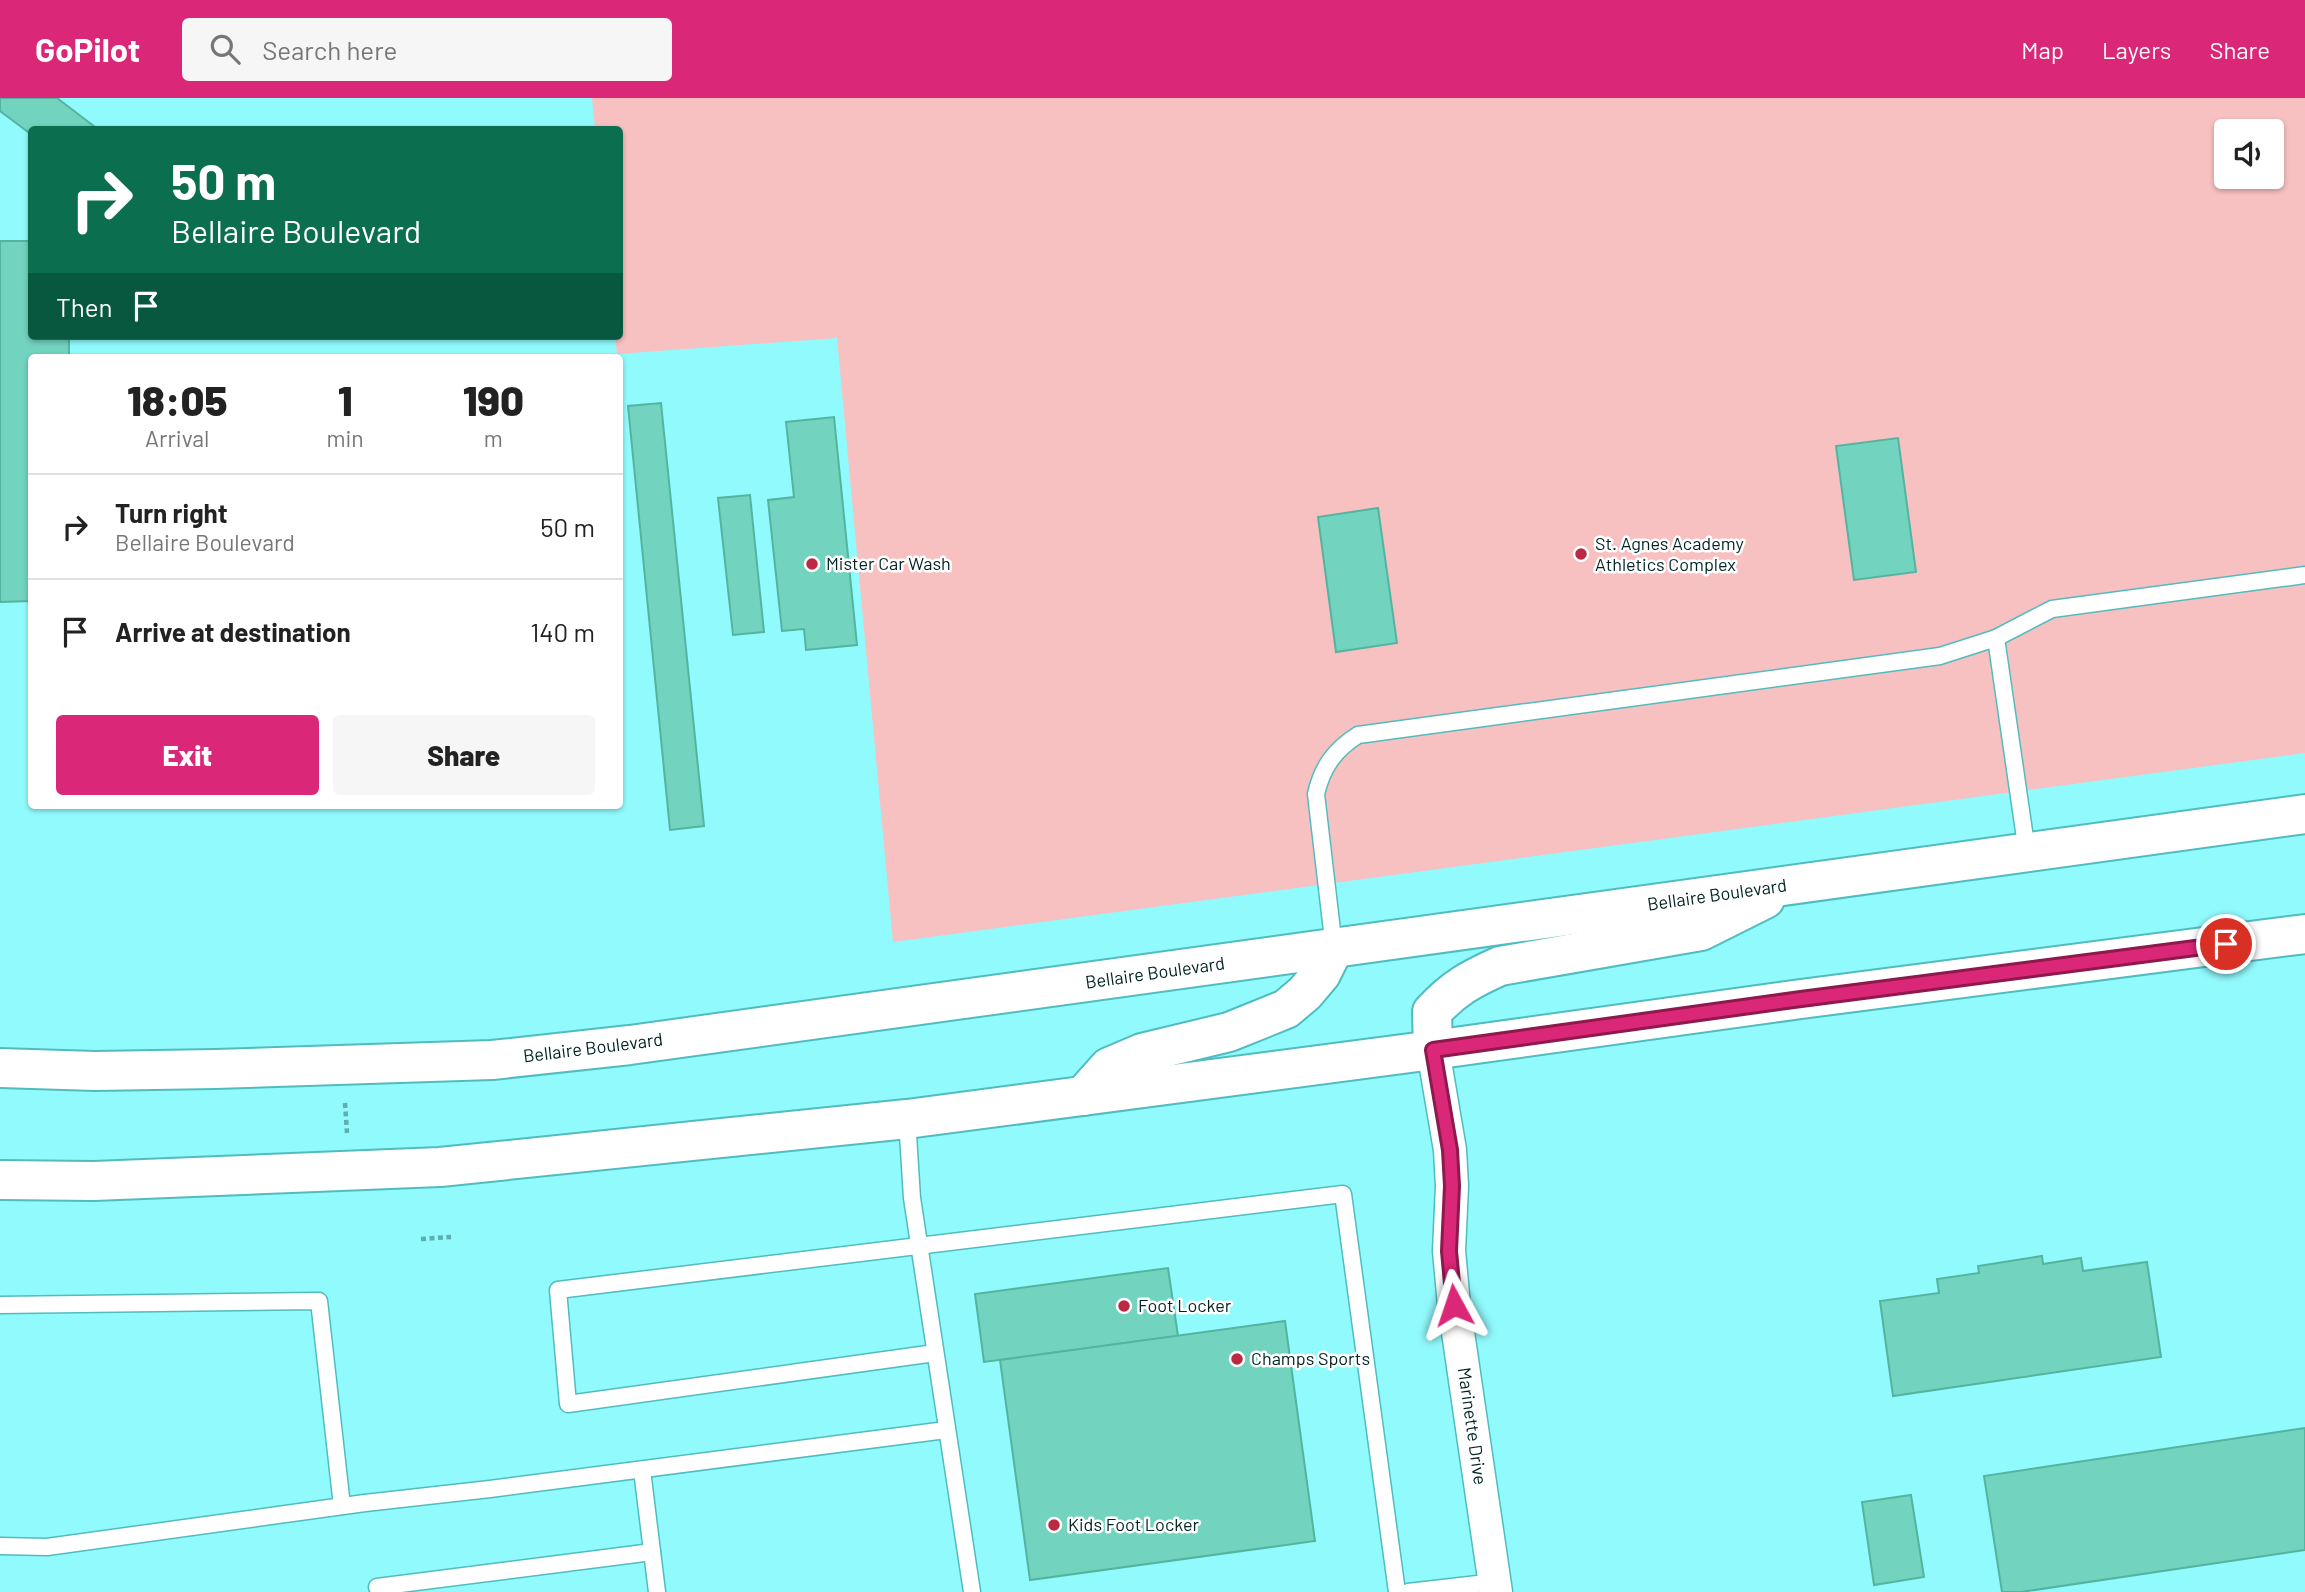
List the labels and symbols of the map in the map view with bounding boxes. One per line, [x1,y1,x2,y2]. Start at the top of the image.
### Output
place label: St. Agnes Academy Athletics Complex [1595,532,1744,575]
marker: St. Agnes Academy Athletics Complex [1573,546,1589,562]
place label: Mister Car Wash [826,552,951,574]
marker: Mister Car Wash [804,556,820,572]
street label: Bellaire Boulevard [1646,873,1788,915]
pin [2196,914,2256,974]
street label: Bellaire Boulevard [1084,951,1226,993]
street label: Bellaire Boulevard [522,1028,664,1066]
position arrow [1417,1268,1491,1342]
place label: Foot Locker [1138,1294,1232,1316]
marker: Foot Locker [1116,1298,1132,1314]
place label: Champs Sports [1251,1347,1370,1369]
marker: Champs Sports [1229,1351,1245,1367]
street label: Marinette Drive [1454,1366,1492,1486]
place label: Kids Foot Locker [1068,1513,1200,1535]
marker: Kids Foot Locker [1046,1517,1062,1533]

